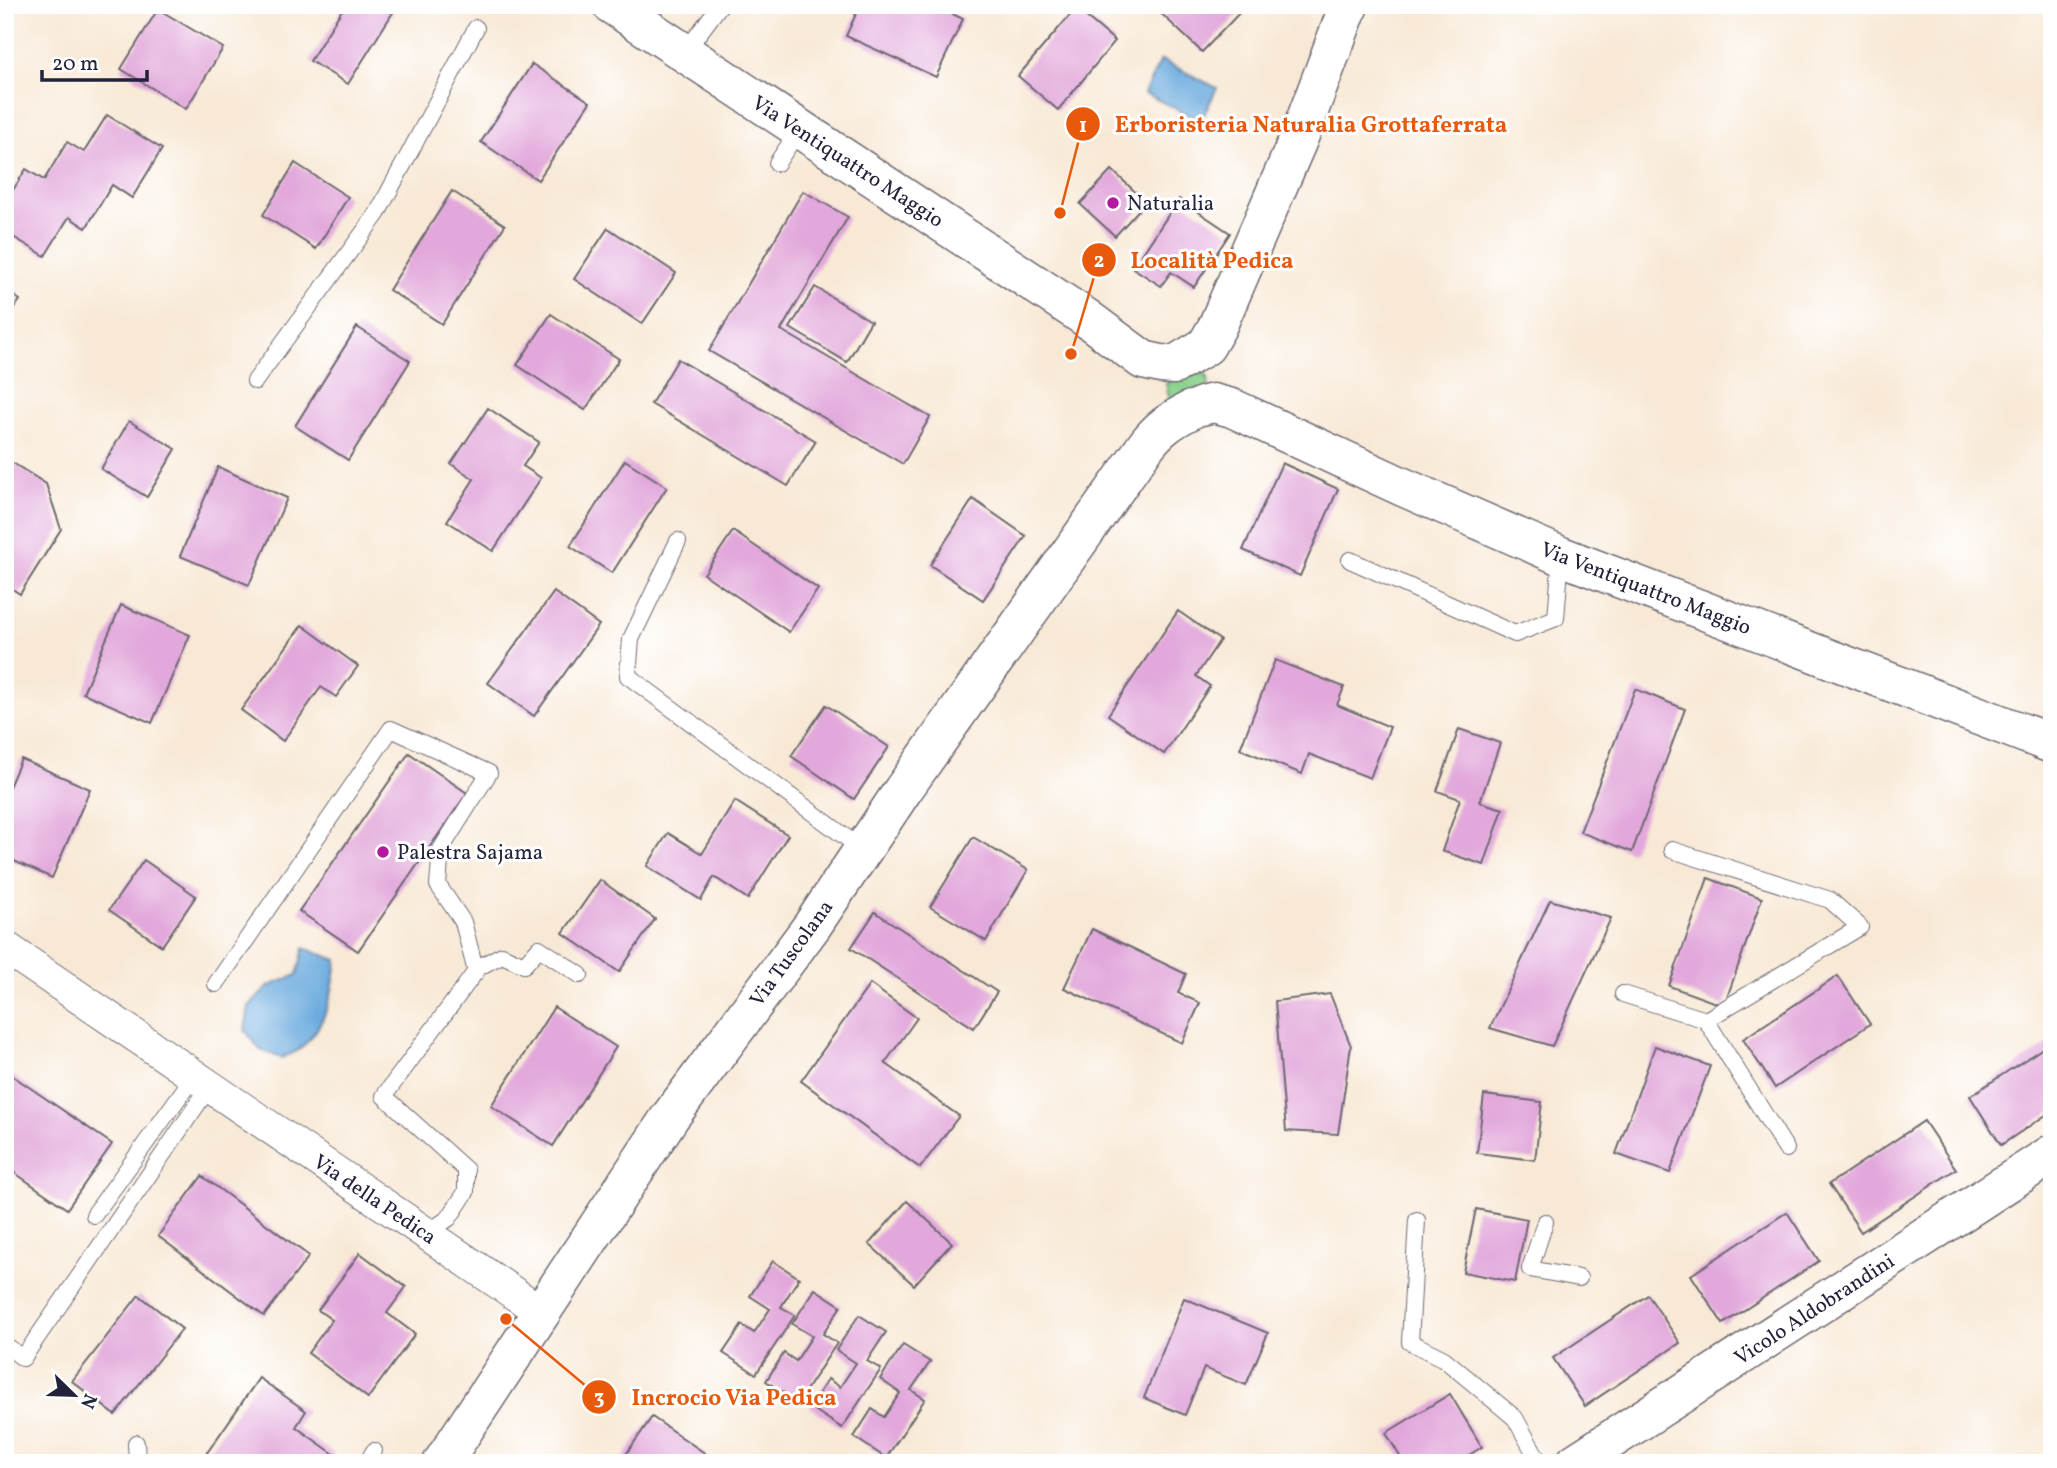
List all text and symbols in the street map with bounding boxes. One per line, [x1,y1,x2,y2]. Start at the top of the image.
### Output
scale bar [42,38,147,82]
text: 20 m [52,50,98,79]
street label: Via Ventiquattro Maggio [746,89,949,235]
callout: Erboristeria Naturalia Grottaferrata [1065,102,1521,146]
text: Erboristeria Naturalia Grottaferrata [1115,110,1507,142]
text: 1 [1079,112,1087,141]
place label: Naturalia [1127,190,1214,219]
marker: Naturalia [1105,195,1121,211]
callout: Località Pedica [1082,238,1308,282]
text: Località Pedica [1130,246,1294,278]
text: 2 [1094,247,1104,276]
street label: Via Ventiquattro Maggio [1536,536,1755,643]
place label: Palestra Sajama [397,839,543,868]
marker: Palestra Sajama [375,844,391,860]
street label: Via Tuscolana [743,894,841,1013]
street label: Via della Pedica [307,1148,442,1252]
street label: Vicolo Aldobrandini [1729,1247,1901,1373]
north arrow [38,1360,108,1430]
callout: Incrocio Via Pedica [582,1375,851,1419]
text: Incrocio Via Pedica [631,1383,837,1415]
text: 3 [594,1384,604,1413]
text: N [73,1389,102,1412]

